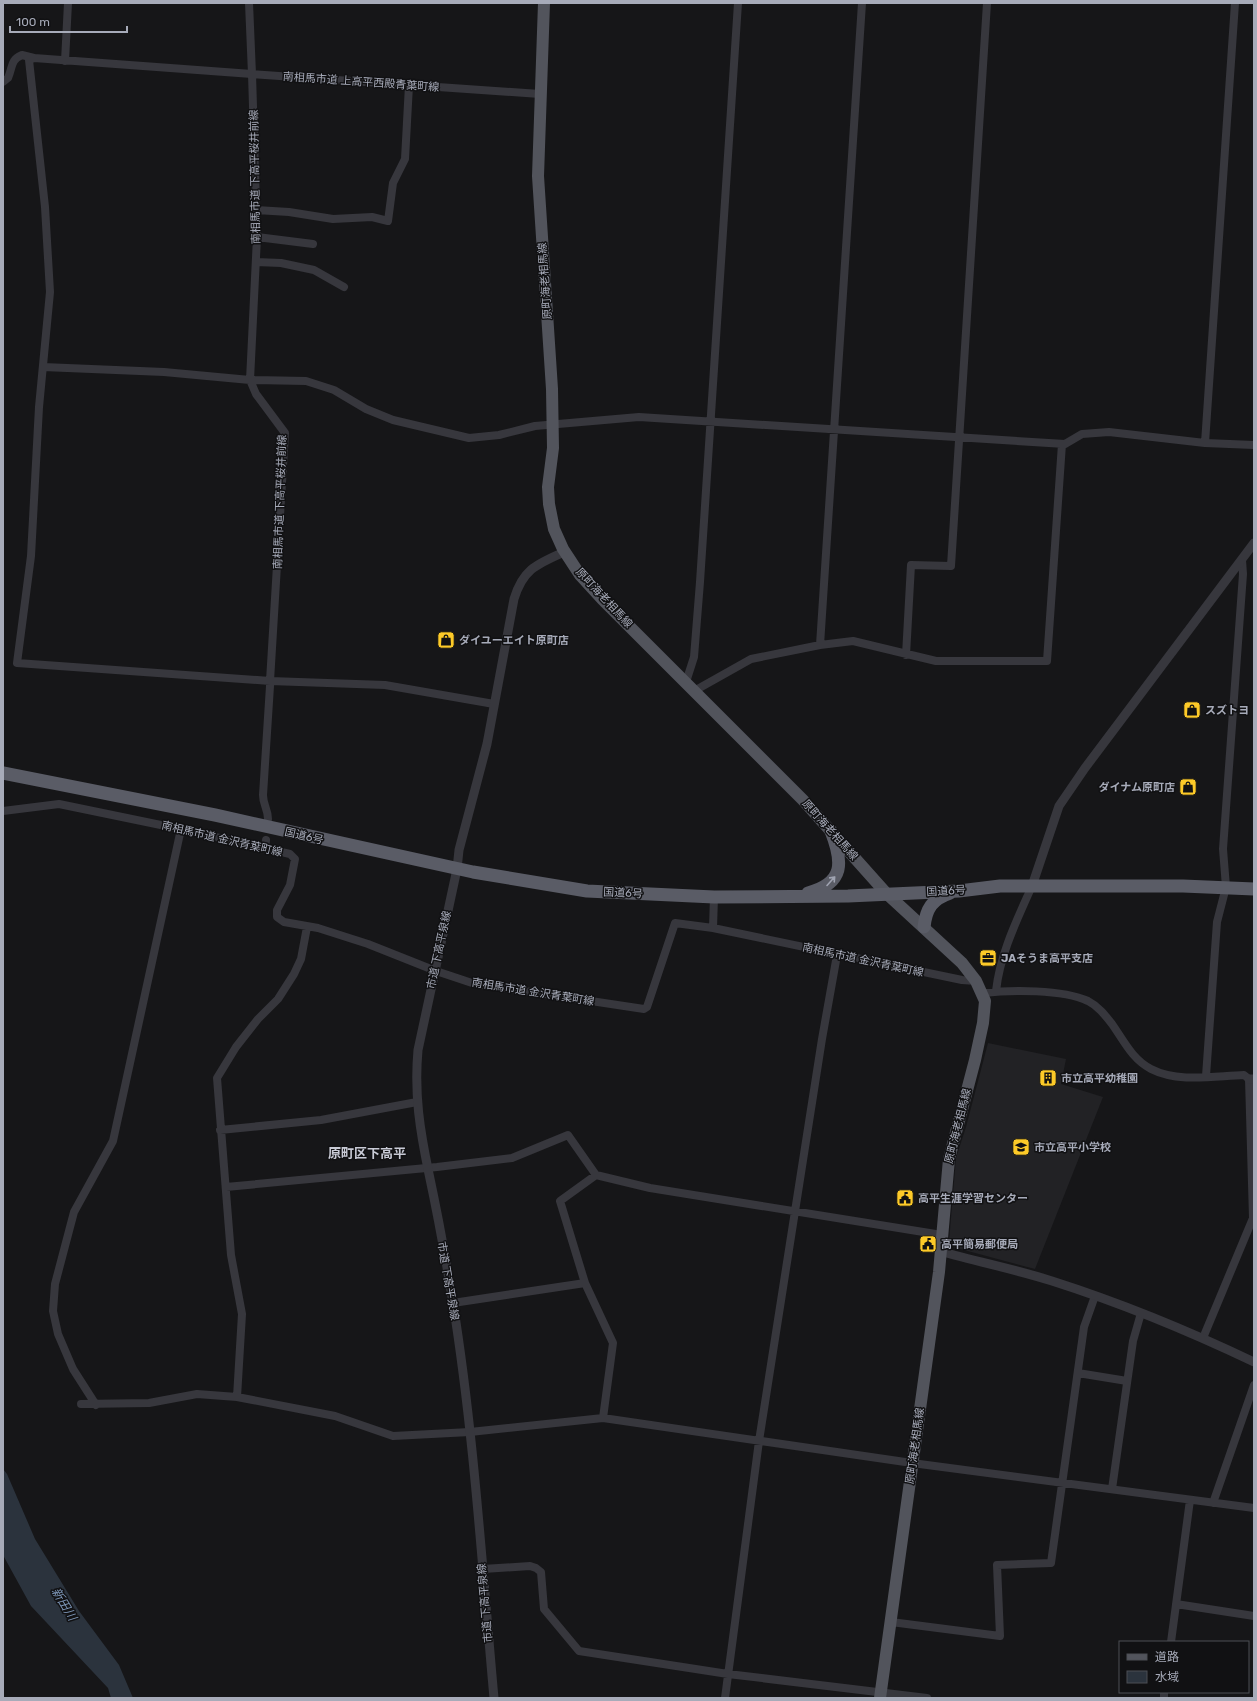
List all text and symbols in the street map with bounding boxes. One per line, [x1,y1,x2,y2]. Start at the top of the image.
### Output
scale bar [10,8,127,34]
text: 100 m [16,15,50,29]
street label: 南相馬市道 上高平西殿青葉町線 [282,70,440,94]
street label: 南相馬市道 下高平桜井前線 [247,110,263,244]
street label: 原町海老相馬線 [536,242,554,320]
street label: 南相馬市道 下高平桜井前線 [271,434,289,570]
street label: 原町海老相馬線 [573,565,635,631]
shop icon: ダイユーエイト原町店 [436,630,456,650]
place label: ダイユーエイト原町店 [459,634,569,647]
shop icon: スズトヨ [1182,700,1202,720]
place label: スズトヨ [1205,704,1249,717]
shop icon: ダイナム原町店 [1178,777,1198,797]
place label: ダイナム原町店 [1099,781,1175,794]
street label: 原町海老相馬線 [799,797,861,863]
street label: 南相馬市道 金沢青葉町線 [160,819,284,859]
street label: 国道6号 [283,825,325,847]
one-way arrow [826,876,836,886]
street label: 国道6号 [926,883,966,899]
street label: 国道6号 [603,885,643,901]
street label: 市道 下高平泉線 [424,910,454,990]
street label: 南相馬市道 金沢青葉町線 [801,941,925,979]
office icon: JAそうま高平支店 [978,948,998,968]
place label: JAそうま高平支店 [1001,952,1093,965]
street label: 南相馬市道 金沢青葉町線 [471,976,595,1008]
building icon: 市立高平幼稚園 [1038,1068,1058,1088]
place label: 市立高平幼稚園 [1061,1072,1138,1085]
street label: 原町海老相馬線 [942,1087,974,1165]
school or university icon: 市立高平小学校 [1011,1137,1031,1157]
place label: 市立高平小学校 [1034,1141,1111,1154]
district label: 原町区下高平 [328,1146,406,1161]
public building icon: 高平生涯学習センター [895,1188,915,1208]
place label: 高平生涯学習センター [918,1192,1028,1205]
public building icon: 高平簡易郵便局 [918,1234,938,1254]
place label: 高平簡易郵便局 [941,1238,1018,1251]
street label: 市道 下高平泉線 [435,1241,461,1321]
street label: 原町海老相馬線 [903,1407,927,1485]
street label: 市道 下高平泉線 [475,1563,495,1643]
water label: 新田川 [49,1585,80,1625]
legend [1119,1641,1249,1693]
text: 道路 [1155,1650,1179,1664]
text: 水域 [1155,1670,1179,1684]

